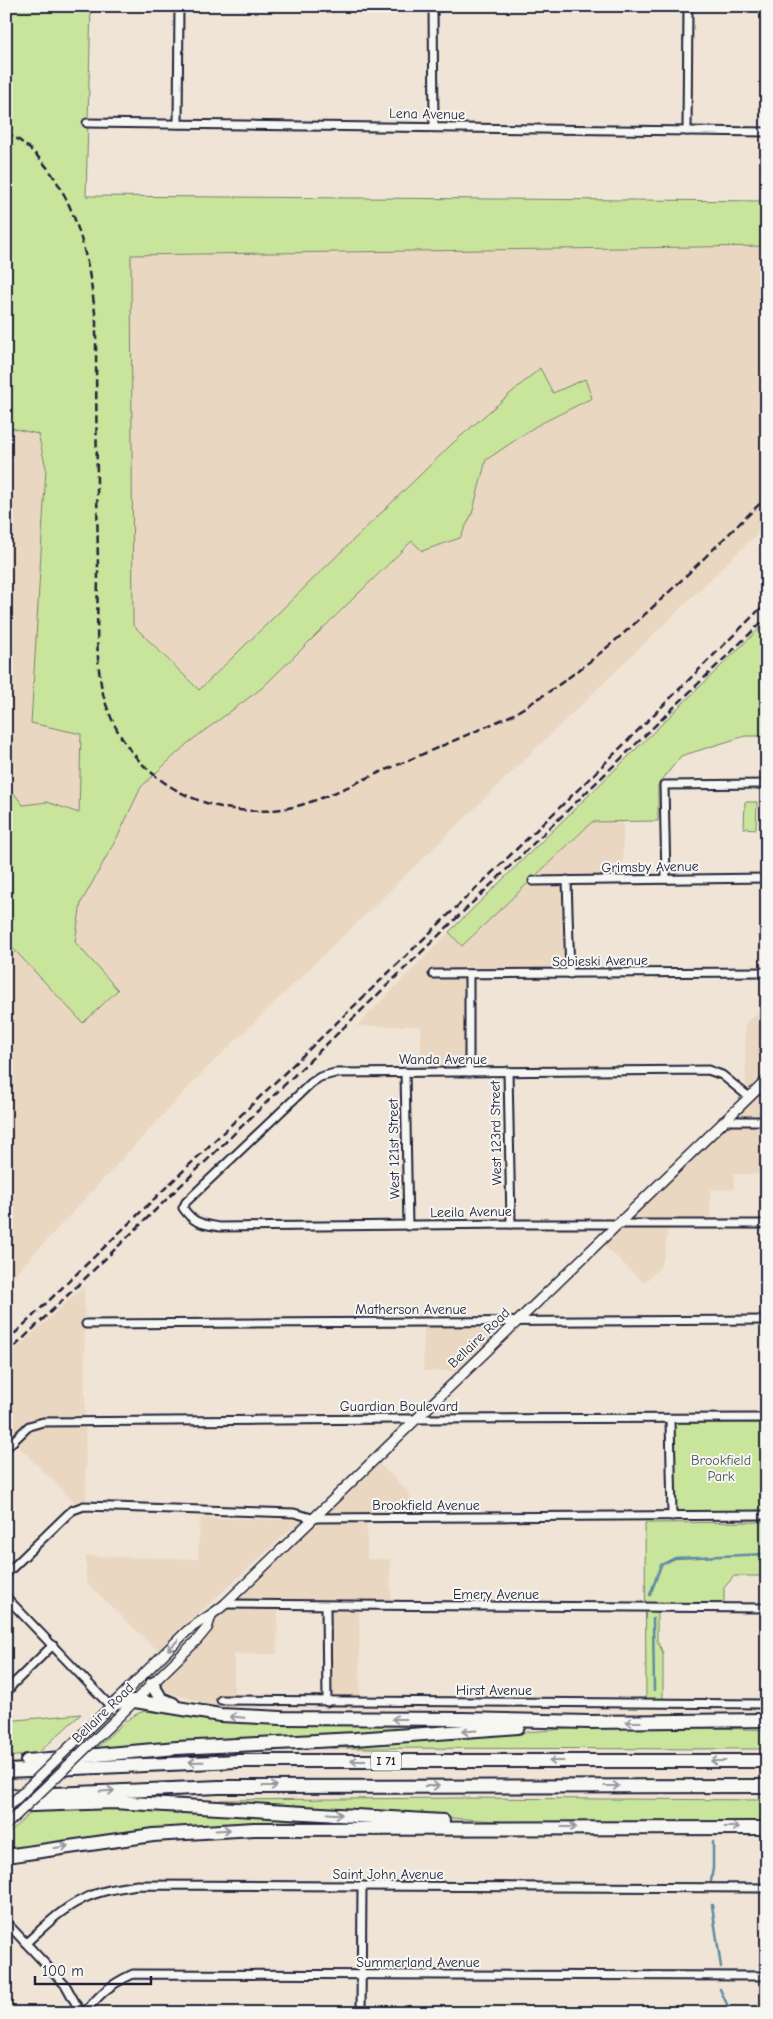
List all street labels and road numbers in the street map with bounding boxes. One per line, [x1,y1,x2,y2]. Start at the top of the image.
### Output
street label: Lena Avenue [389,105,465,123]
street label: Grimsby Avenue [601,858,699,876]
street label: Sobieski Avenue [552,952,648,970]
street label: Wanda Avenue [399,1051,487,1068]
street label: West 123rd Street [487,1079,505,1186]
street label: West 121st Street [385,1098,403,1199]
street label: Leeila Avenue [430,1203,512,1221]
street label: Matherson Avenue [355,1301,467,1318]
street label: Bellaire Road [445,1304,513,1372]
street label: Guardian Boulevard [340,1398,458,1415]
street label: Brookfield Avenue [372,1497,480,1514]
street label: Emery Avenue [453,1586,539,1603]
street label: Bellaire Road [69,1679,137,1747]
street label: Hirst Avenue [456,1682,532,1699]
road number: I 71 [371,1752,401,1770]
street label: Saint John Avenue [333,1866,443,1883]
street label: Summerland Avenue [356,1954,480,1971]

